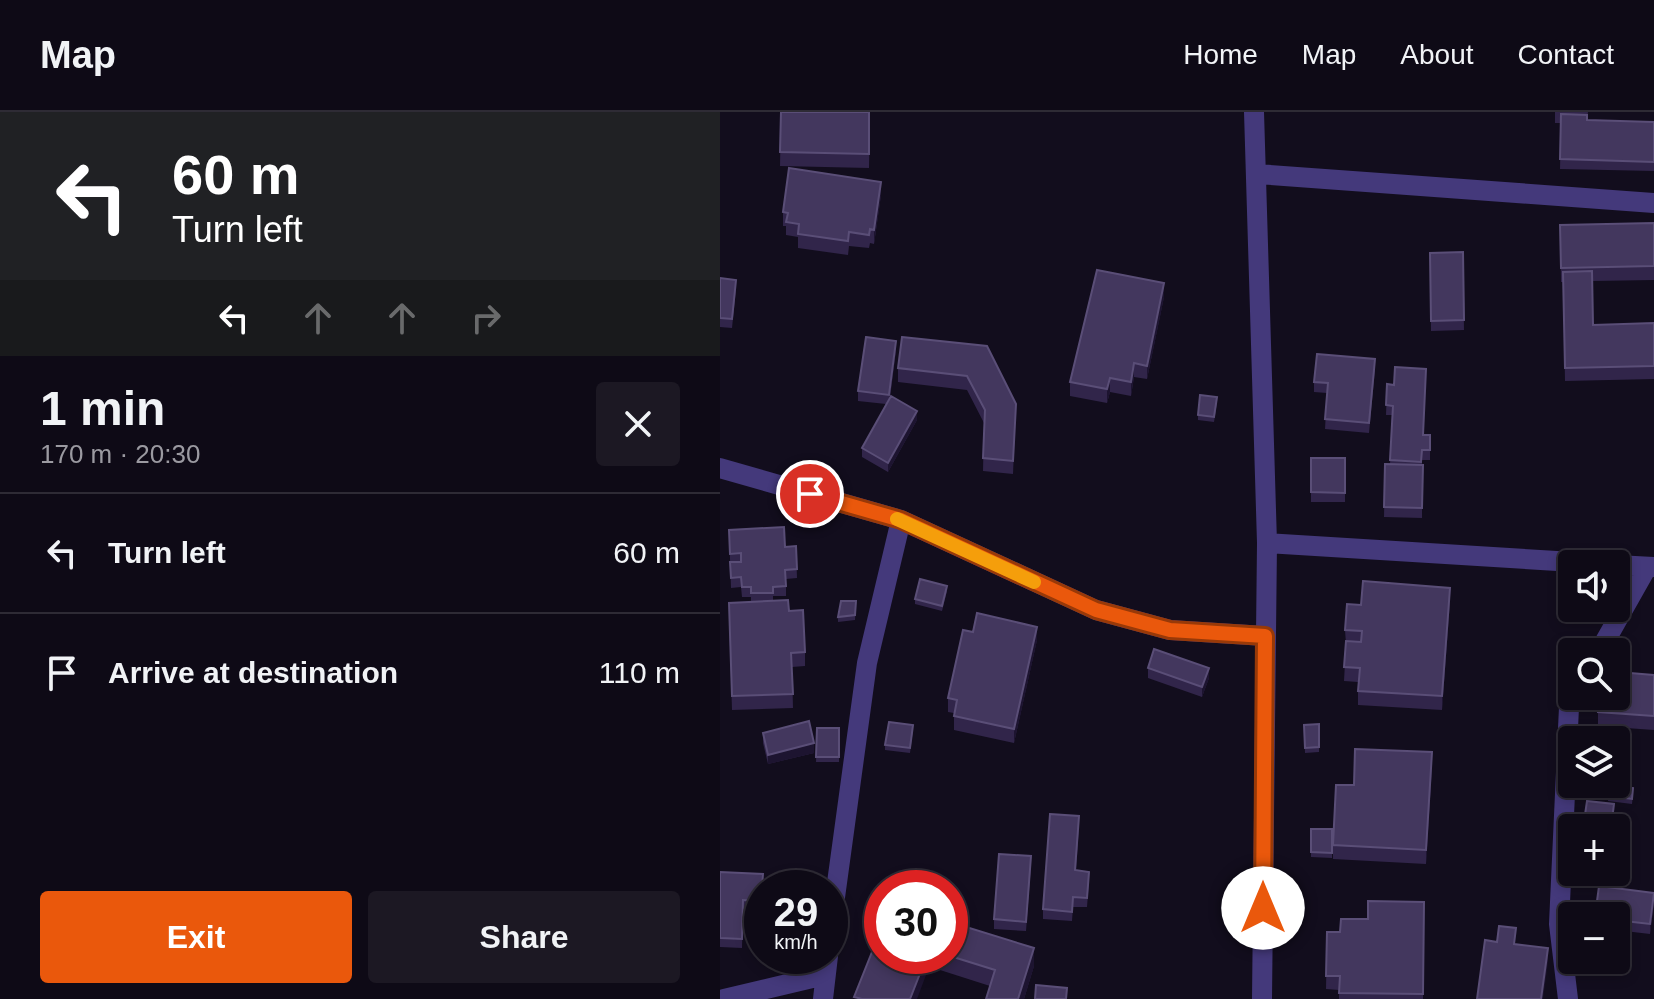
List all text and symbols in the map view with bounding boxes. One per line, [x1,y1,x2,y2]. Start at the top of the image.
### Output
text: Map [40,34,116,76]
text: Home [1183,39,1258,70]
text: Map [1302,39,1356,70]
text: About [1400,39,1474,70]
text: Contact [1518,39,1614,70]
text: 60 m [172,143,300,206]
icon: left [40,144,144,248]
text: Turn left [172,209,303,250]
icon: left [212,296,256,340]
icon: ahead [296,296,340,340]
icon: ahead [380,296,424,340]
icon: right [464,296,508,340]
text: 1 min [40,382,165,435]
button: close [596,382,680,466]
text: 170 m · 20:30 [40,439,200,469]
pin [776,460,844,528]
icon: arrive [788,472,832,516]
icon: left [40,531,84,575]
text: Turn left [108,536,226,569]
text: 60 m [613,536,680,569]
map controls [1558,550,1630,974]
button: sound [1558,550,1630,622]
button: search [1558,638,1630,710]
icon: arrive [40,651,84,695]
text: Arrive at destination [108,656,398,689]
text: 110 m [599,656,680,689]
button: layers [1558,726,1630,798]
button: + [1558,814,1630,886]
position arrow [1221,866,1305,950]
speed limit sign: 30 [864,870,968,974]
text: 29 [774,890,818,934]
button: Exit [40,891,352,983]
button: Share [368,891,680,983]
button: − [1558,902,1630,974]
text: km/h [774,931,818,953]

